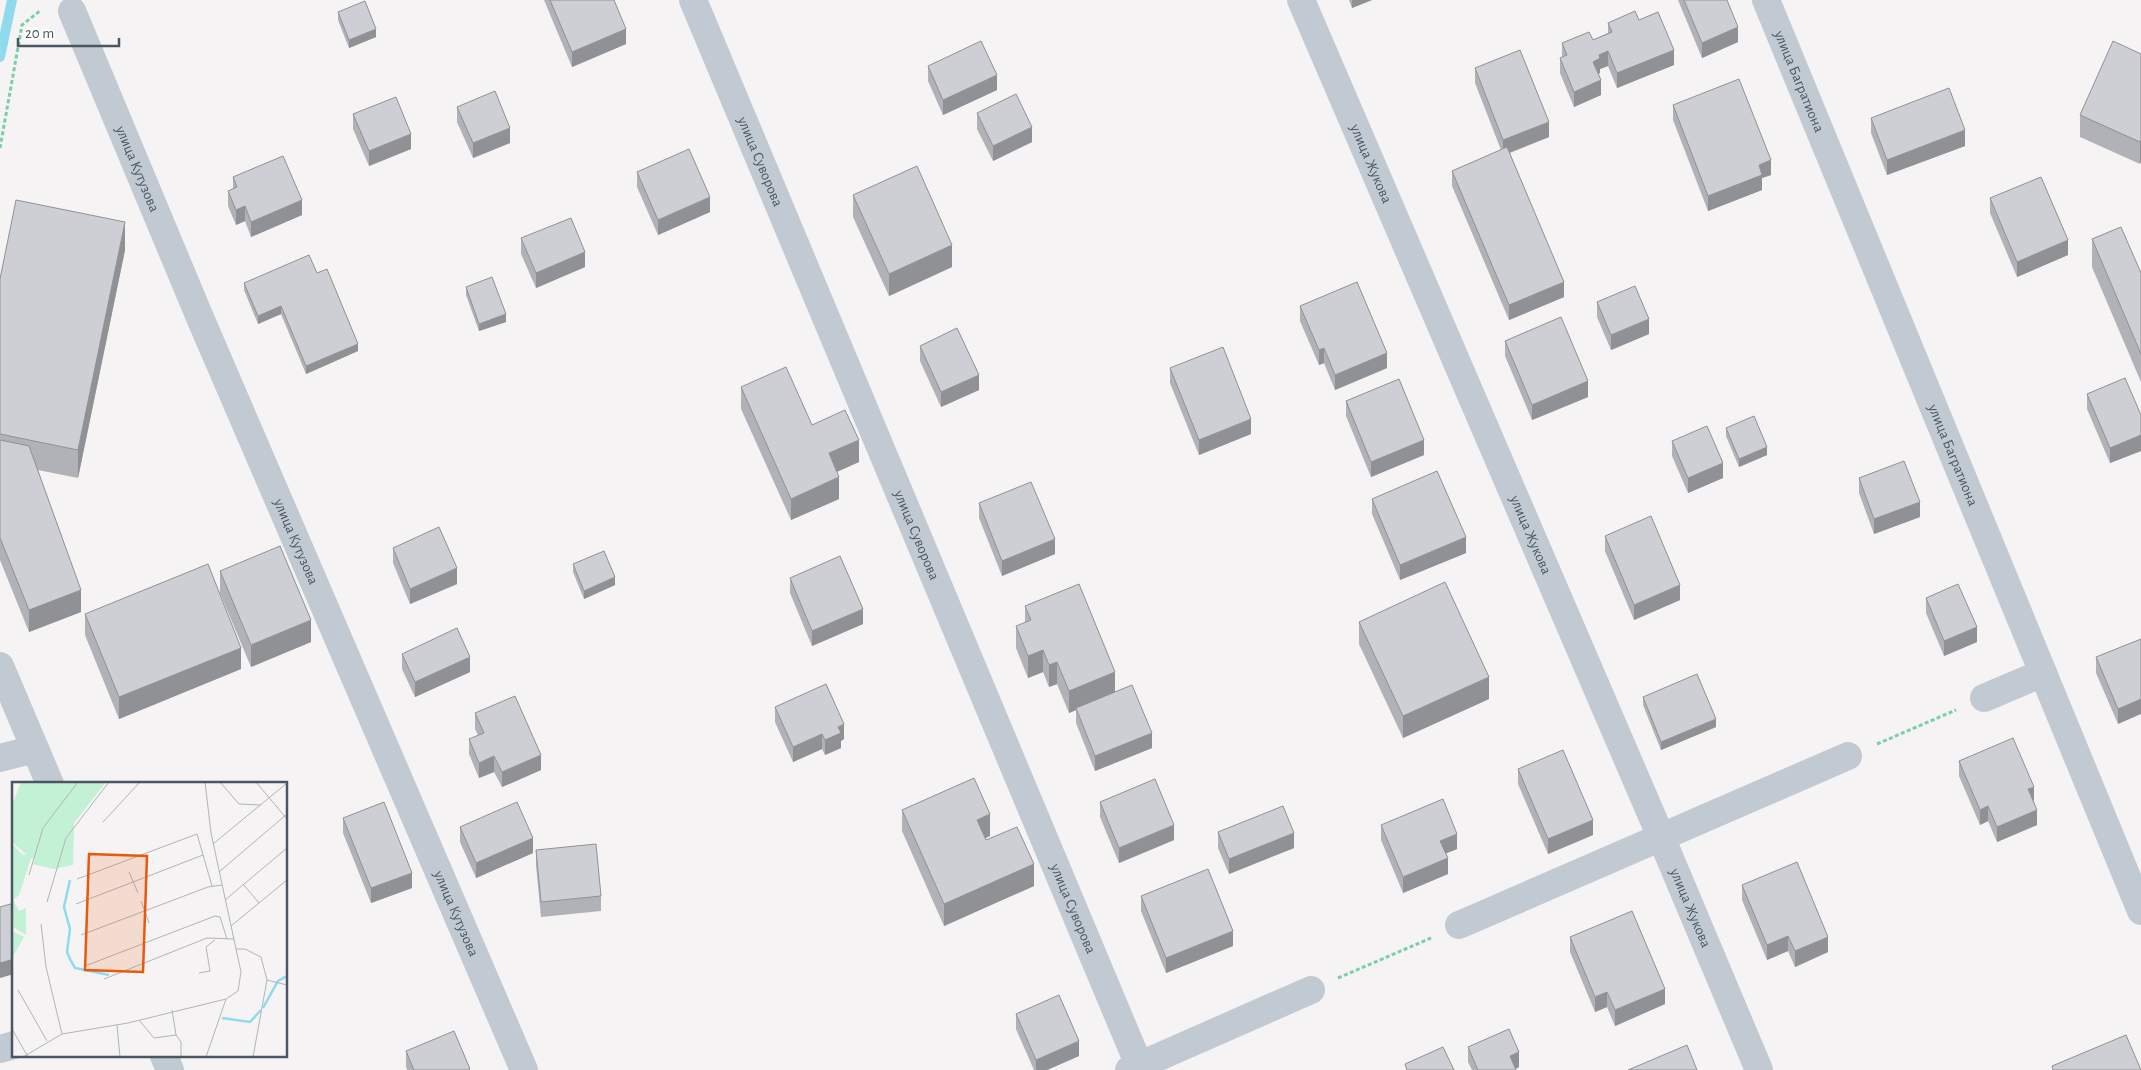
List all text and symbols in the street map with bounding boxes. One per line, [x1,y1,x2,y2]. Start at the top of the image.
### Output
scale bar [18,15,119,47]
text: 20 m [25,26,54,41]
street label: улица Багратиона [1771,28,1827,135]
street label: улица Суворова [734,114,786,209]
street label: улица Жукова [1347,121,1394,206]
street label: улица Кутузова [112,123,162,214]
street label: улица Багратиона [1925,401,1980,508]
street label: улица Суворова [891,487,942,582]
street label: улица Жукова [1507,492,1554,577]
street label: улица Кутузова [271,496,321,587]
inset map [12,782,288,1058]
street label: улица Суворова [1047,861,1098,956]
street label: улица Жукова [1667,865,1714,950]
street label: улица Кутузова [431,868,481,959]

